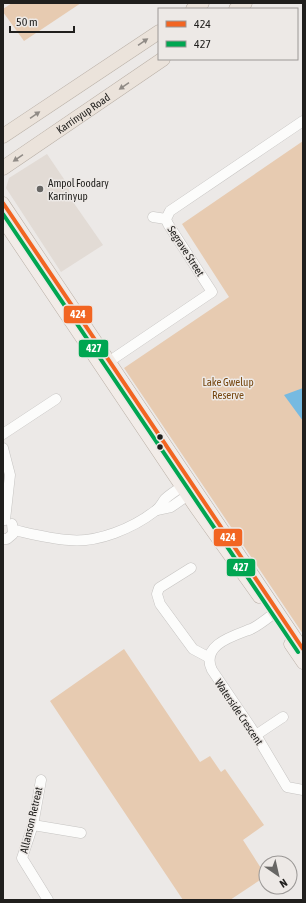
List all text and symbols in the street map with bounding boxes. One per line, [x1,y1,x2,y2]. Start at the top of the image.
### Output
scale bar [10,8,74,34]
legend [158,8,298,60]
text: 50 m [16,15,38,29]
text: 424 [194,17,211,31]
text: 427 [194,37,211,51]
one-way arrow [138,38,148,46]
one-way arrow [118,82,129,90]
street label: Karrinyup Road [54,91,112,136]
one-way arrow [30,111,41,119]
one-way arrow [12,154,23,162]
place label: Ampol Foodary Karrinyup [48,177,109,202]
marker: Ampol Foodary Karrinyup [35,184,45,194]
street label: Segrave Street [165,224,207,278]
line badge: 424 [63,305,93,324]
text: 424 [69,308,86,320]
line badge: 427 [78,339,109,358]
text: 427 [85,342,102,354]
park label: Lake Gwelup Reserve [202,376,254,401]
unlabelled marker [155,432,165,442]
unlabelled marker [155,442,165,452]
line badge: 424 [213,528,243,547]
text: 424 [219,531,236,543]
line badge: 427 [226,558,256,577]
text: 427 [232,561,249,573]
street label: Waterside Crescent [213,677,265,747]
street label: Allanson Retreat [18,786,44,854]
north arrow [258,855,298,895]
text: N [278,876,290,890]

